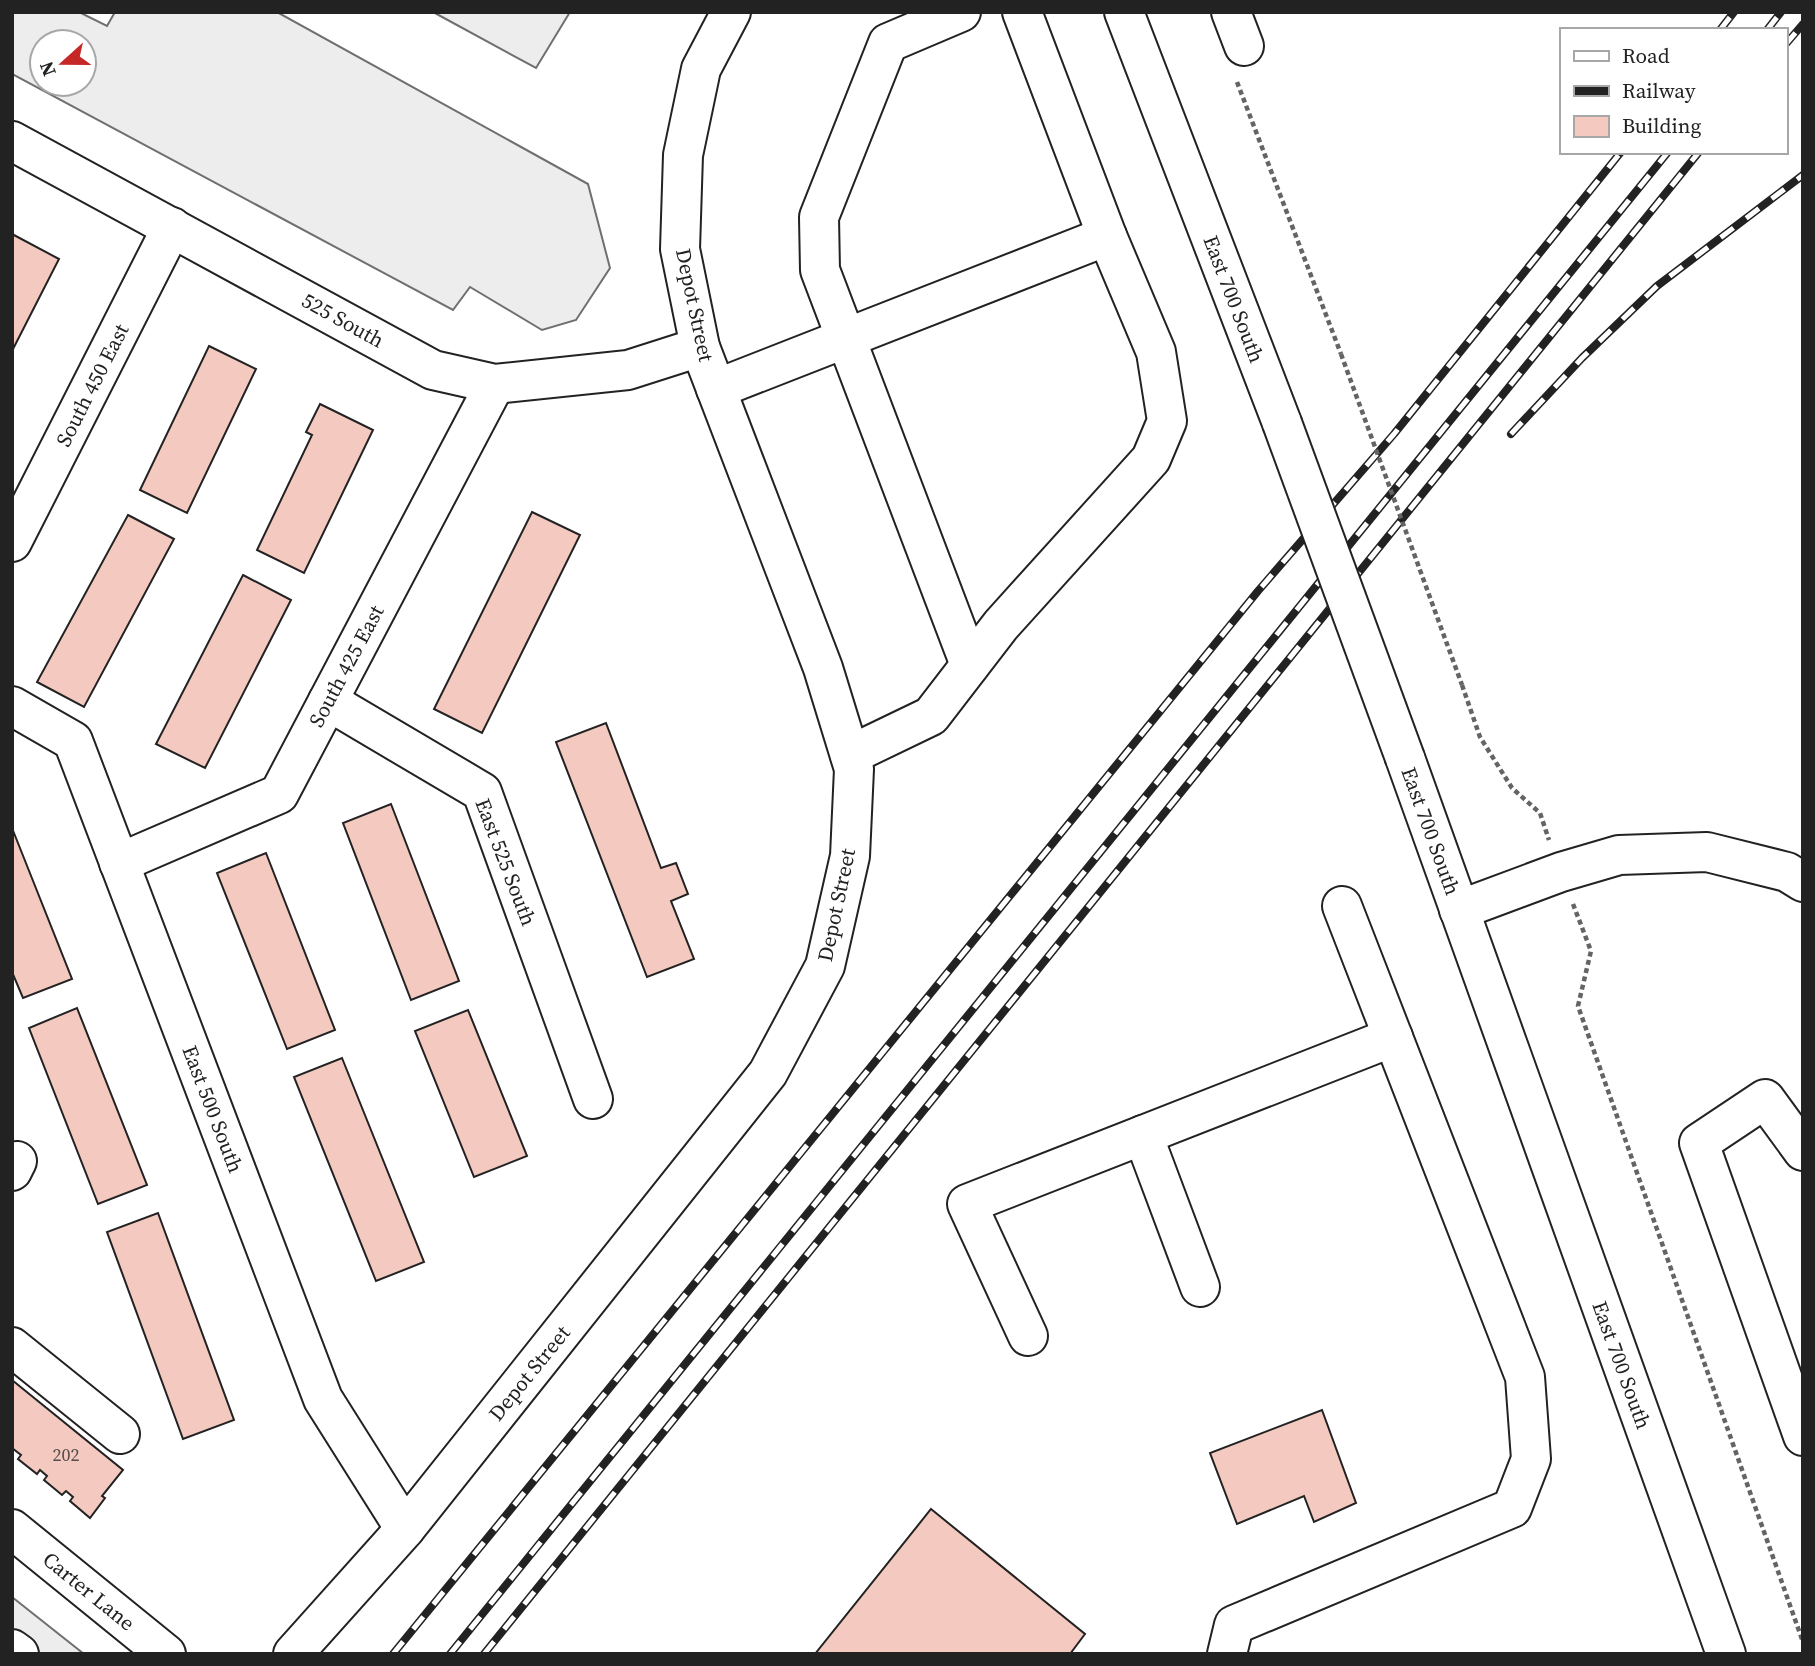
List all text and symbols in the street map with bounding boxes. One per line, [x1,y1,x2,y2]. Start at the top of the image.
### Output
north arrow [28,28,98,98]
legend [1560,28,1787,154]
text: Road [1622,41,1670,70]
text: N [32,58,62,80]
text: Railway [1622,76,1696,105]
text: Building [1622,111,1701,140]
street label: East 700 South [1196,231,1272,367]
street label: Depot Street [669,246,721,364]
street label: 525 South [297,285,389,355]
street label: South 450 East [49,318,135,451]
street label: South 425 East [302,600,390,732]
street label: East 700 South [1394,763,1468,899]
street label: East 525 South [468,794,544,930]
street label: Depot Street [810,846,862,964]
street label: East 500 South [175,1041,251,1177]
street label: East 700 South [1585,1297,1659,1433]
street label: Depot Street [482,1319,577,1427]
house number: 202 [53,1442,80,1467]
street label: Carter Lane [37,1545,141,1637]

